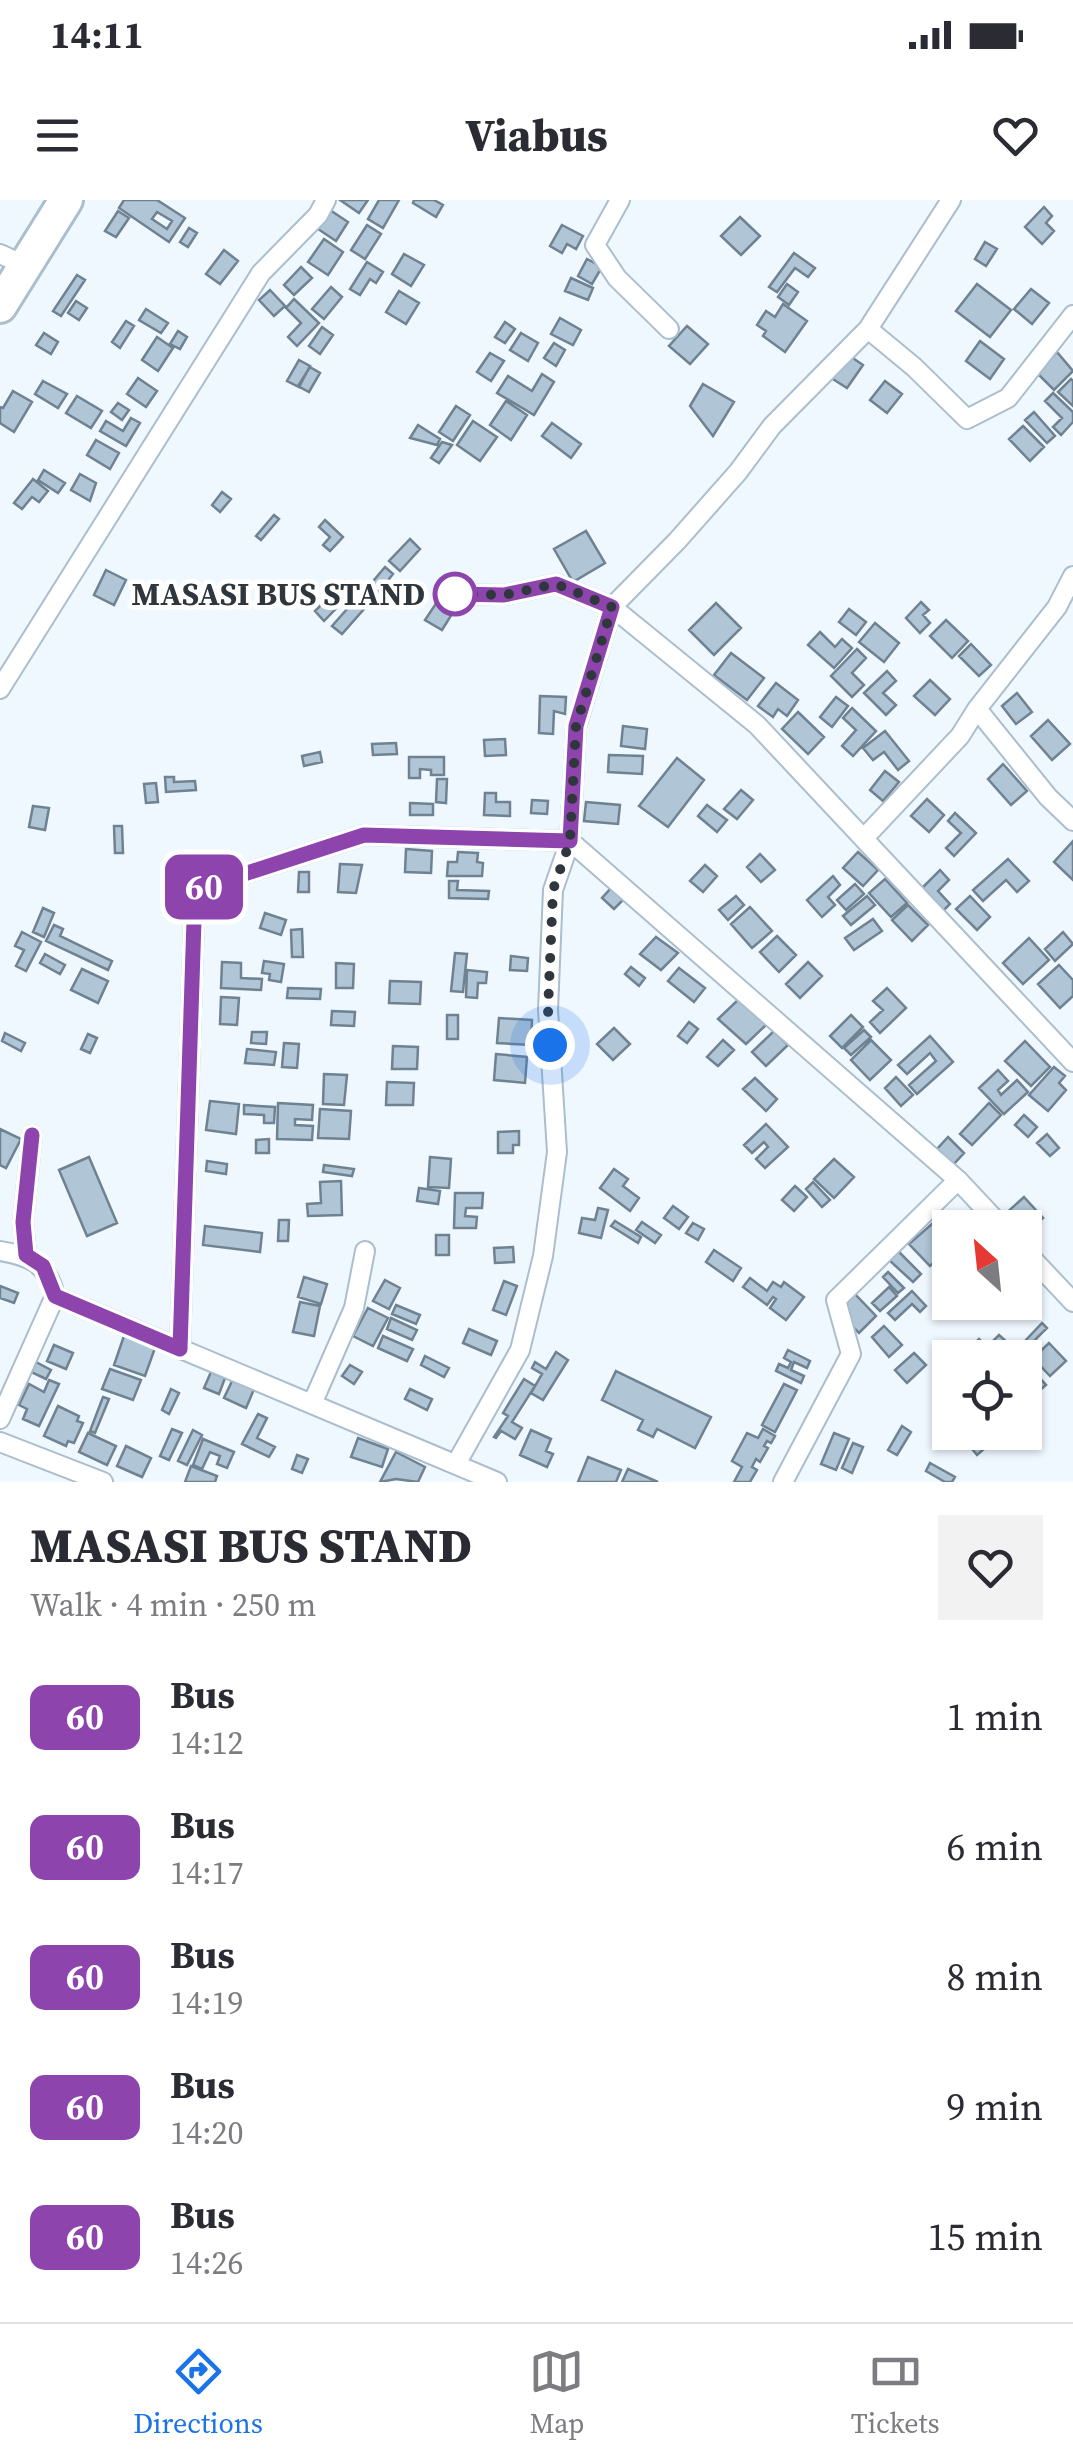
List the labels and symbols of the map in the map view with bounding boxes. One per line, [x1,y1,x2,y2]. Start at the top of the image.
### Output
place label: MASASI BUS STAND [132,572,425,616]
marker: MASASI BUS STAND [434,573,476,615]
line badge: 60 [159,854,249,920]
your location [525,1020,575,1070]
north arrow [932,1210,1042,1320]

